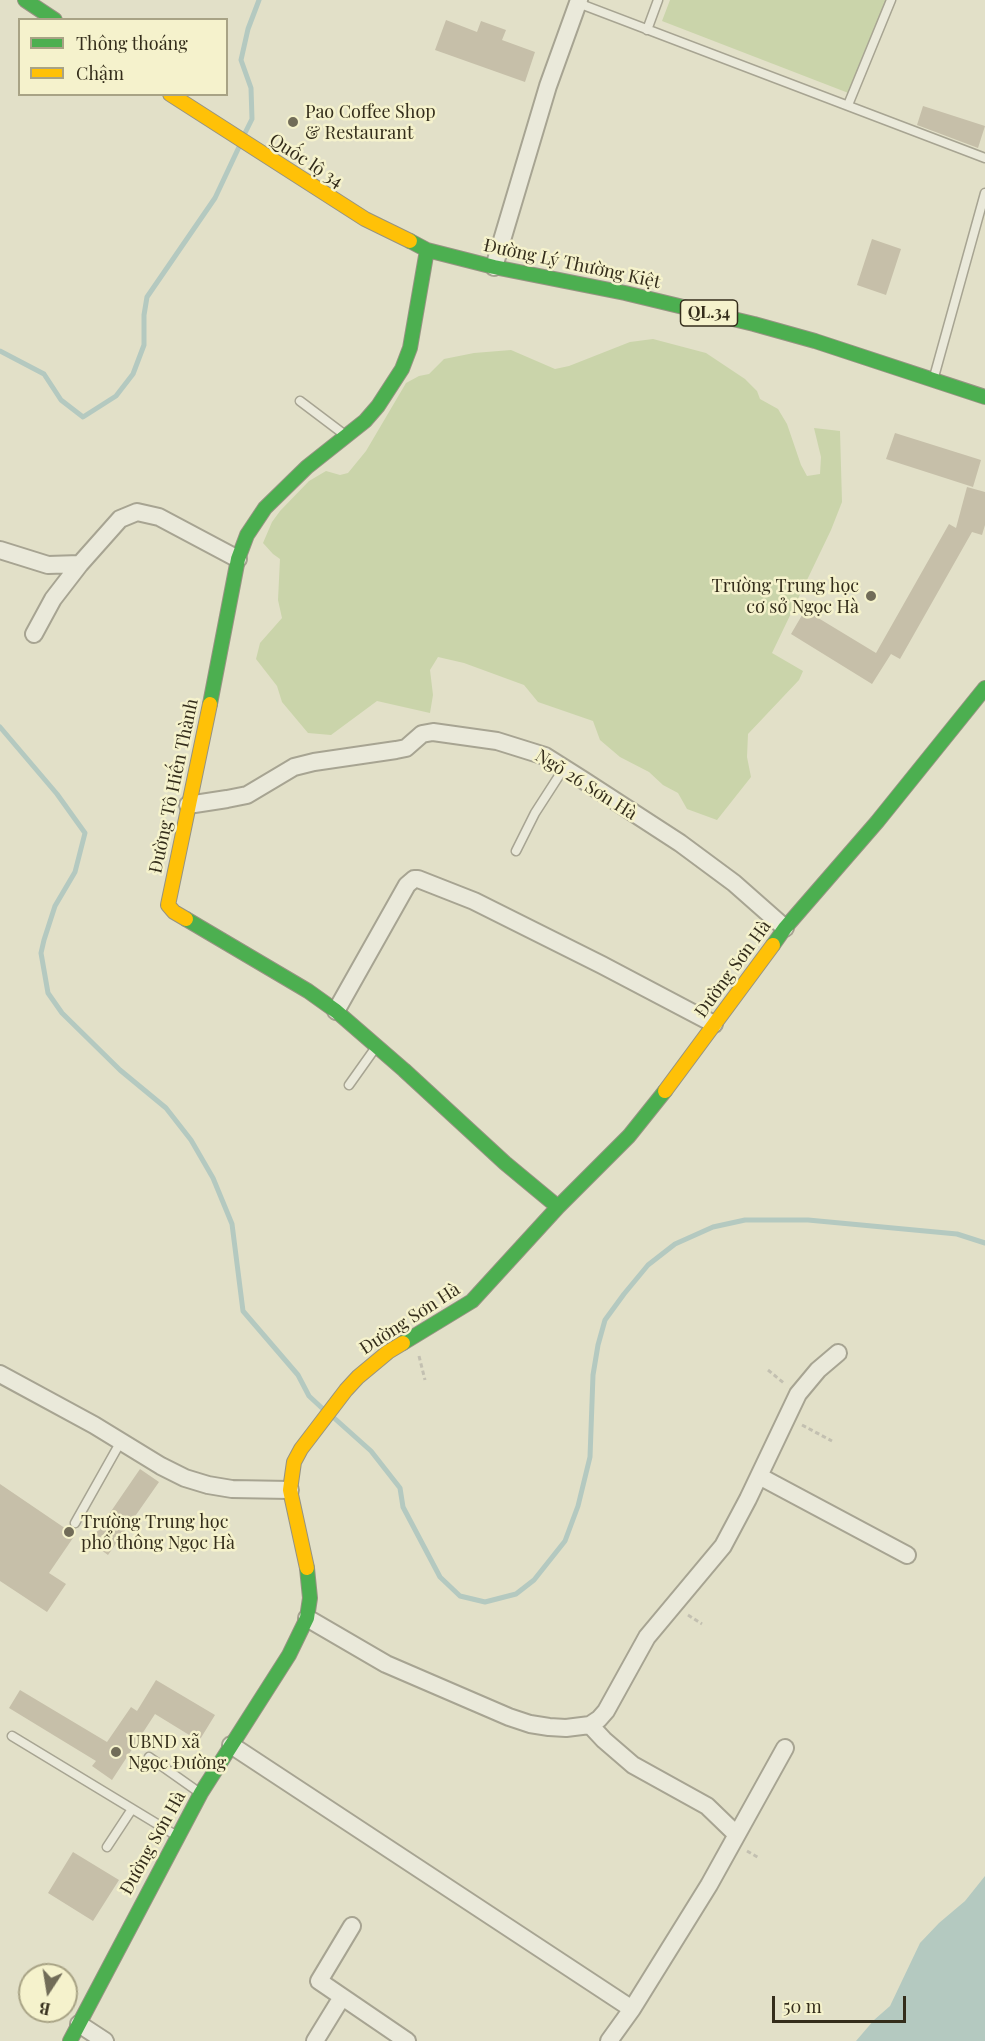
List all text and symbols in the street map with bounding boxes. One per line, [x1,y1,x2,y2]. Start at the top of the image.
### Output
legend [18,18,228,96]
text: Thông thoáng [76,31,188,55]
text: Chậm [76,61,124,85]
place label: Pao Coffee Shop & Restaurant [305,101,436,144]
marker: Pao Coffee Shop & Restaurant [286,115,300,129]
street label: Quốc lộ 34 [265,129,347,193]
street label: Đường Lý Thường Kiệt [482,235,662,293]
road number: QL.34 [680,300,738,326]
place label: Trường Trung học cơ sở Ngọc Hà [712,575,859,618]
marker: Trường Trung học cơ sở Ngọc Hà [864,589,878,603]
street label: Đường Tô Hiến Thành [145,697,203,875]
street label: Ngõ 26 Sơn Hà [531,745,641,825]
street label: Đường Sơn Hà [690,916,776,1022]
street label: Đường Sơn Hà [356,1279,464,1359]
place label: Trường Trung học phổ thông Ngọc Hà [81,1511,235,1553]
marker: Trường Trung học phổ thông Ngọc Hà [62,1525,76,1539]
place label: UBND xã Ngọc Đường [128,1731,226,1774]
marker: UBND xã Ngọc Đường [109,1745,123,1759]
street label: Đường Sơn Hà [116,1787,190,1899]
north arrow [18,1963,78,2023]
scale bar [775,1984,908,2022]
text: 50 m [783,1994,822,2018]
text: B [37,1998,52,2021]

